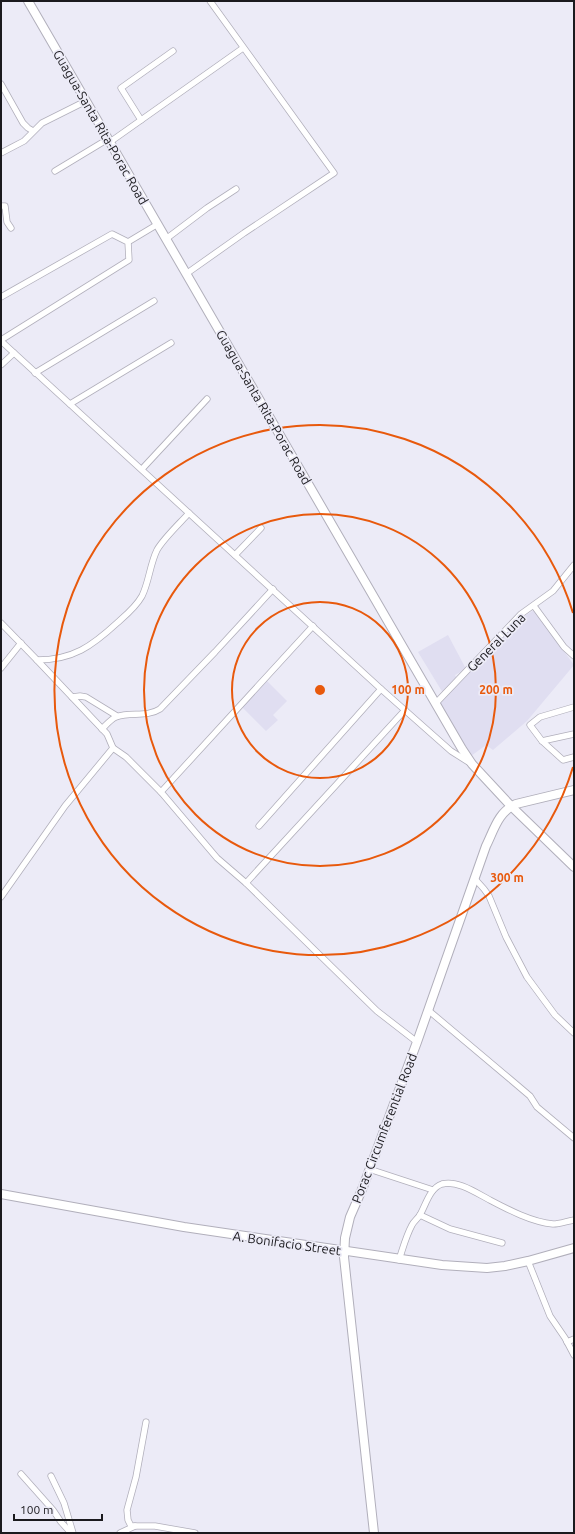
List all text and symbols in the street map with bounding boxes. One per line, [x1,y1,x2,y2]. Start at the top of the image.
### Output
street label: Guagua-Santa Rita-Porac Road [51,47,151,207]
street label: Guagua-Santa Rita-Porac Road [214,327,314,487]
street label: General Luna [464,610,528,674]
centre of rings [313,683,327,697]
text: 100 m [391,683,425,696]
text: 200 m [479,683,513,696]
text: 300 m [490,871,524,884]
street label: Porac Circumferential Road [349,1051,419,1205]
street label: A. Bonifacio Street [232,1228,342,1258]
scale bar [14,1496,102,1522]
text: 100 m [20,1503,53,1516]

